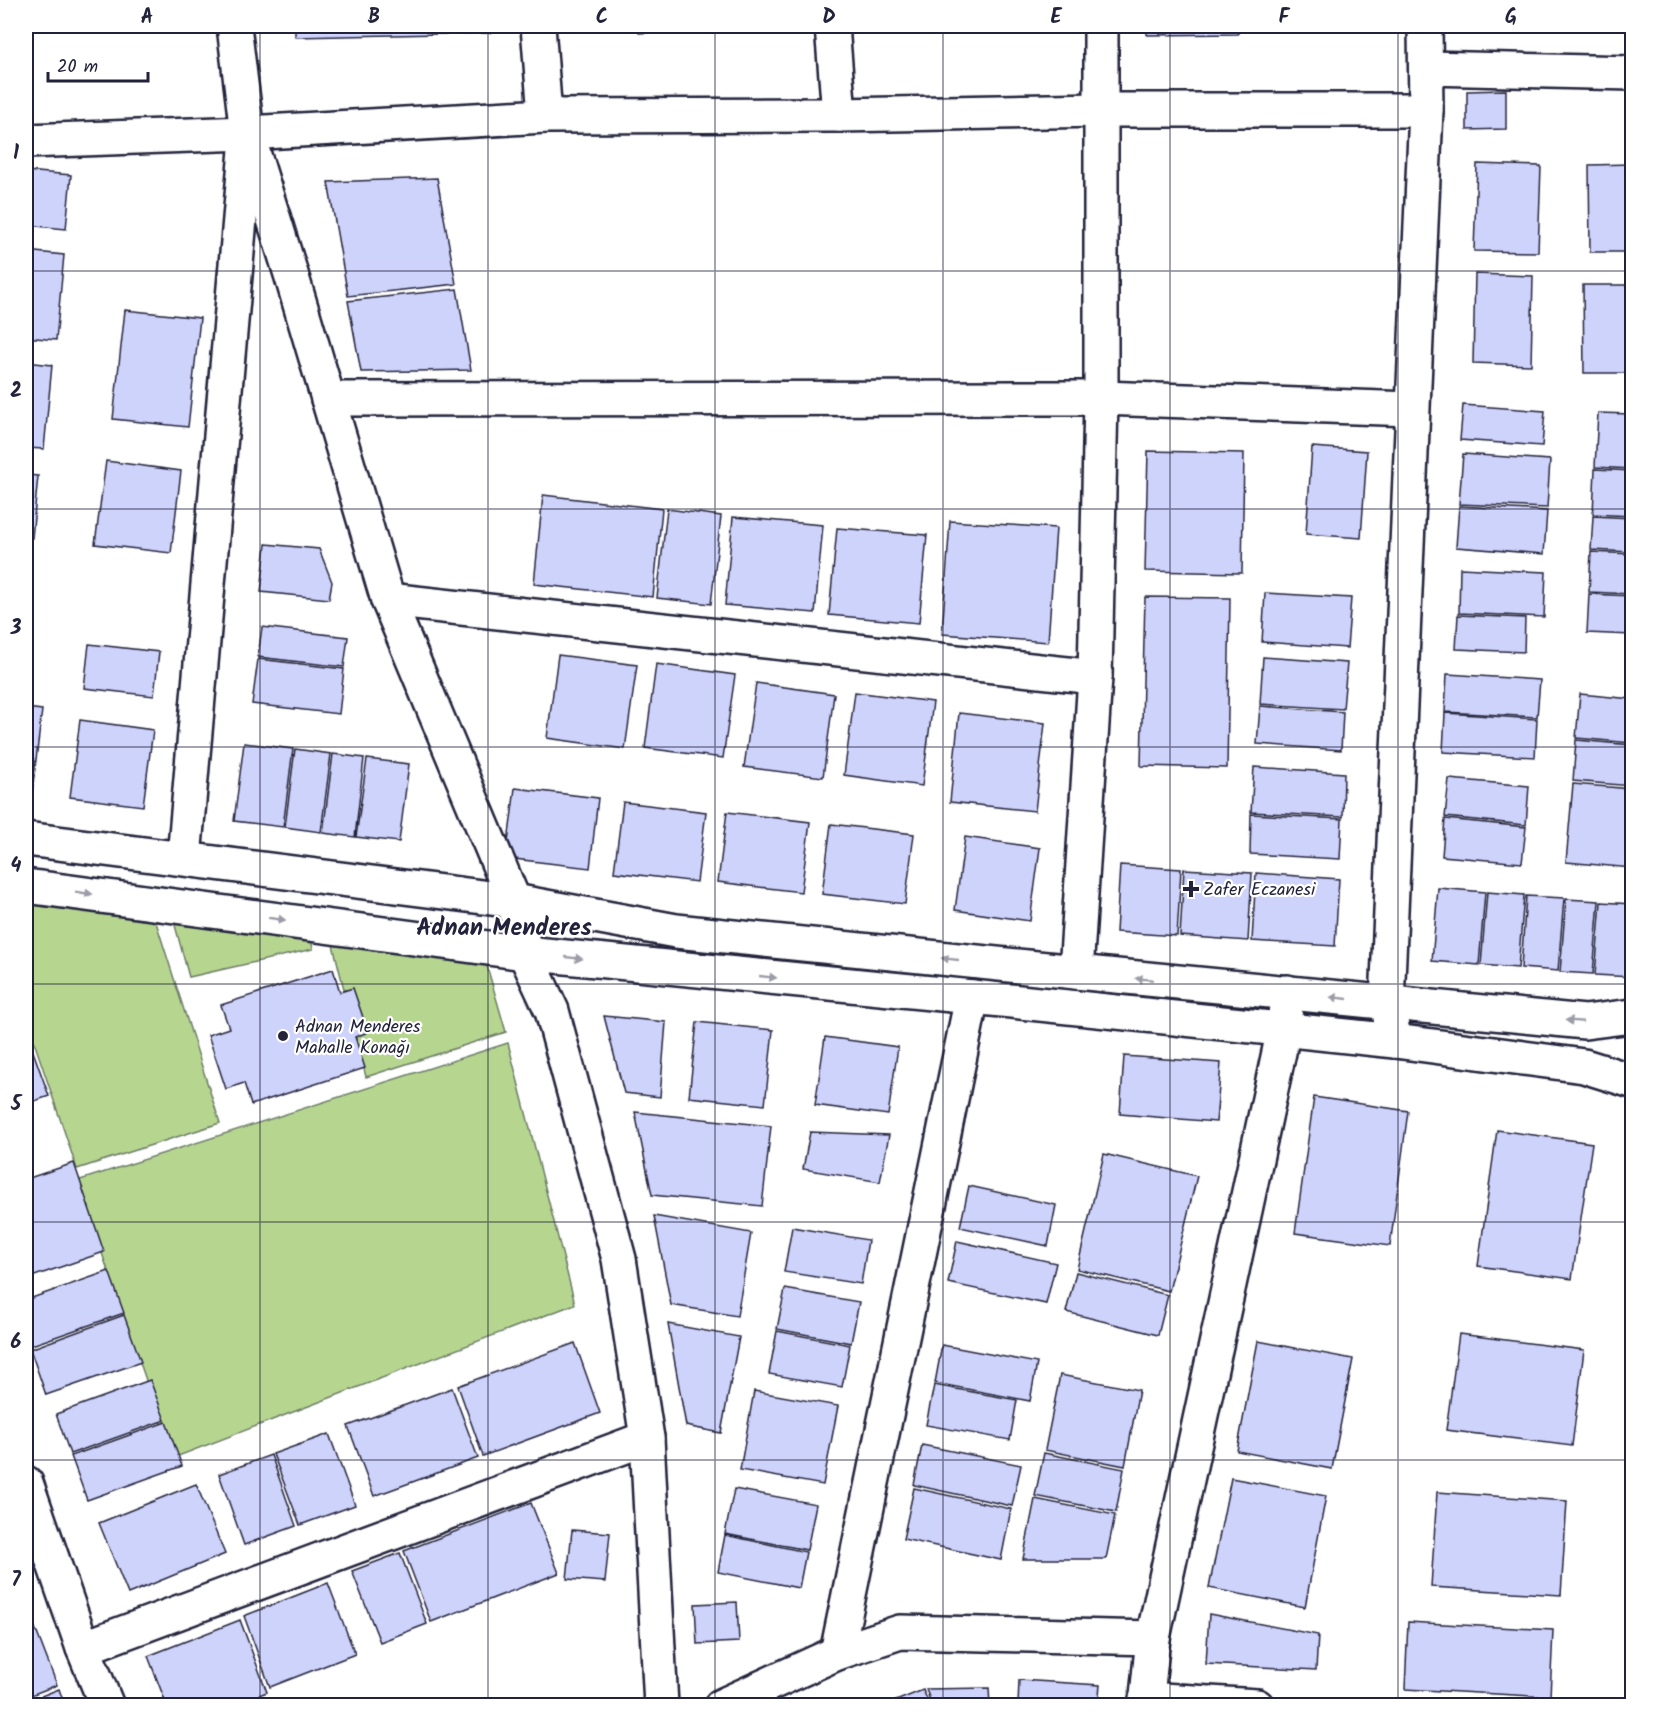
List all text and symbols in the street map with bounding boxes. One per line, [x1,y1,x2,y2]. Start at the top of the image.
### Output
text: A [141,2,153,34]
text: B [368,2,380,34]
text: C [596,2,608,34]
text: D [822,2,836,34]
text: E [1050,2,1062,34]
text: F [1279,2,1291,34]
text: G [1505,2,1517,34]
scale bar [48,45,148,83]
text: 20 m [57,53,98,82]
text: 1 [13,138,19,170]
text: 2 [10,376,22,408]
text: 3 [10,613,22,645]
text: 4 [11,851,22,883]
place label: Zafer Eczanesi [1203,876,1316,905]
marker: Zafer Eczanesi [1184,882,1198,896]
one-way arrow [74,889,93,898]
district label: Adnan Menderes [416,909,592,948]
one-way arrow [267,915,286,924]
one-way arrow [565,953,584,963]
one-way arrow [941,954,960,964]
one-way arrow [759,972,778,982]
one-way arrow [1135,974,1154,984]
one-way arrow [1329,993,1348,1003]
place label: Adnan Menderes Mahalle Konağı [295,1013,421,1063]
one-way arrow [1565,1016,1584,1026]
marker: Adnan Menderes Mahalle Konağı [276,1029,290,1043]
text: 5 [10,1089,23,1121]
text: 6 [11,1327,22,1359]
text: 7 [11,1565,21,1597]

